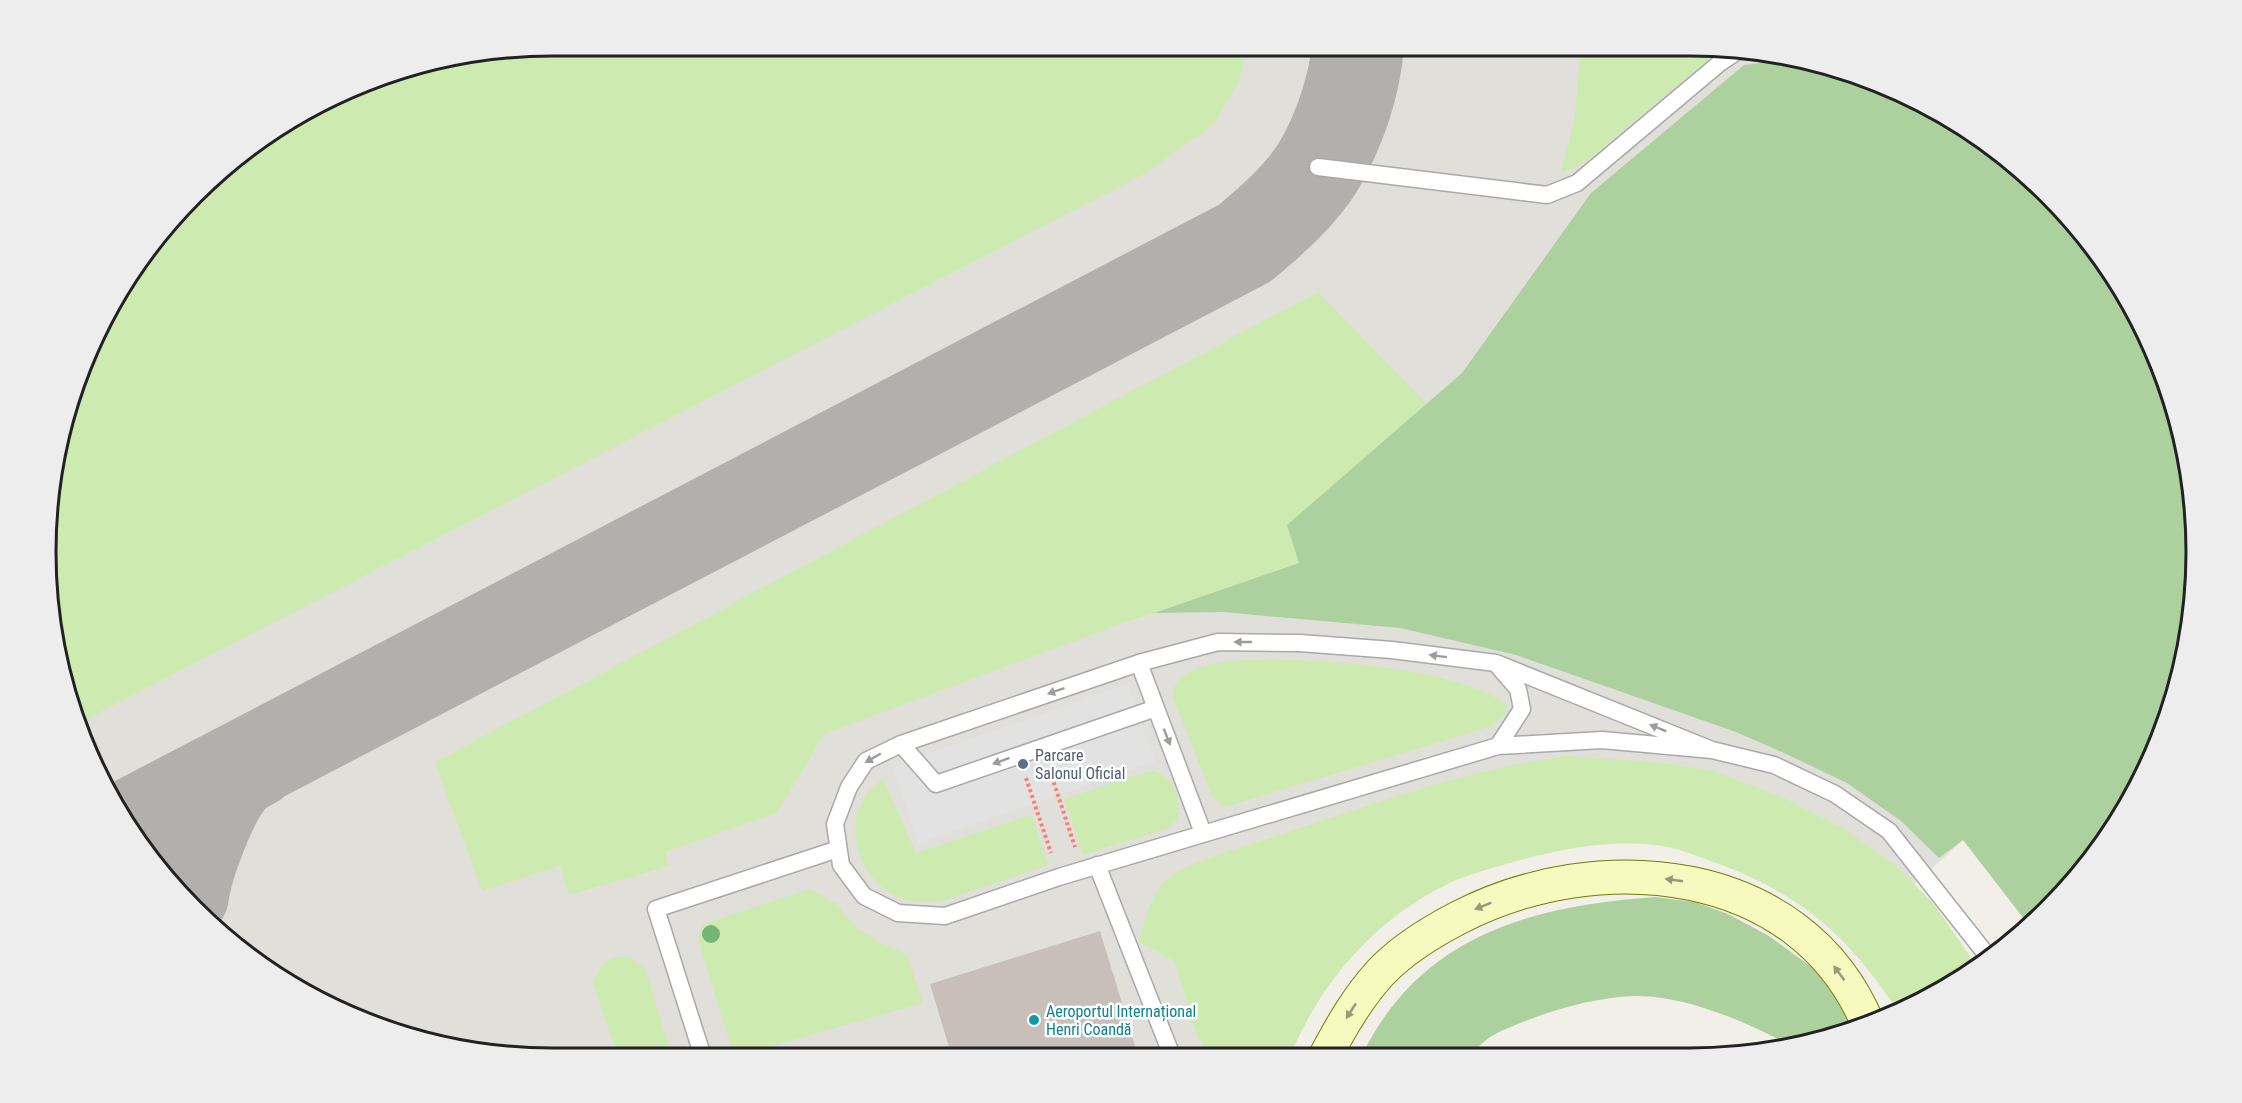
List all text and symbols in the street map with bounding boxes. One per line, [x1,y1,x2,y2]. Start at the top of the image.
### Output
one-way arrow [1234,637,1253,647]
one-way arrow [1428,651,1447,661]
one-way arrow [1047,687,1065,697]
one-way arrow [1649,723,1667,733]
one-way arrow [1163,728,1172,746]
place label: Parcare Salonul Oficial [1035,746,1125,783]
one-way arrow [864,753,881,763]
one-way arrow [992,756,1010,766]
marker: Parcare Salonul Oficial [1016,757,1030,771]
one-way arrow [1664,875,1683,884]
one-way arrow [1474,902,1492,911]
one-way arrow [1833,965,1845,981]
place label: Aeroportul Internațional Henri Coandă [1046,1002,1196,1039]
one-way arrow [1345,1003,1356,1019]
marker: Aeroportul Internațional Henri Coandă [1027,1013,1041,1027]

